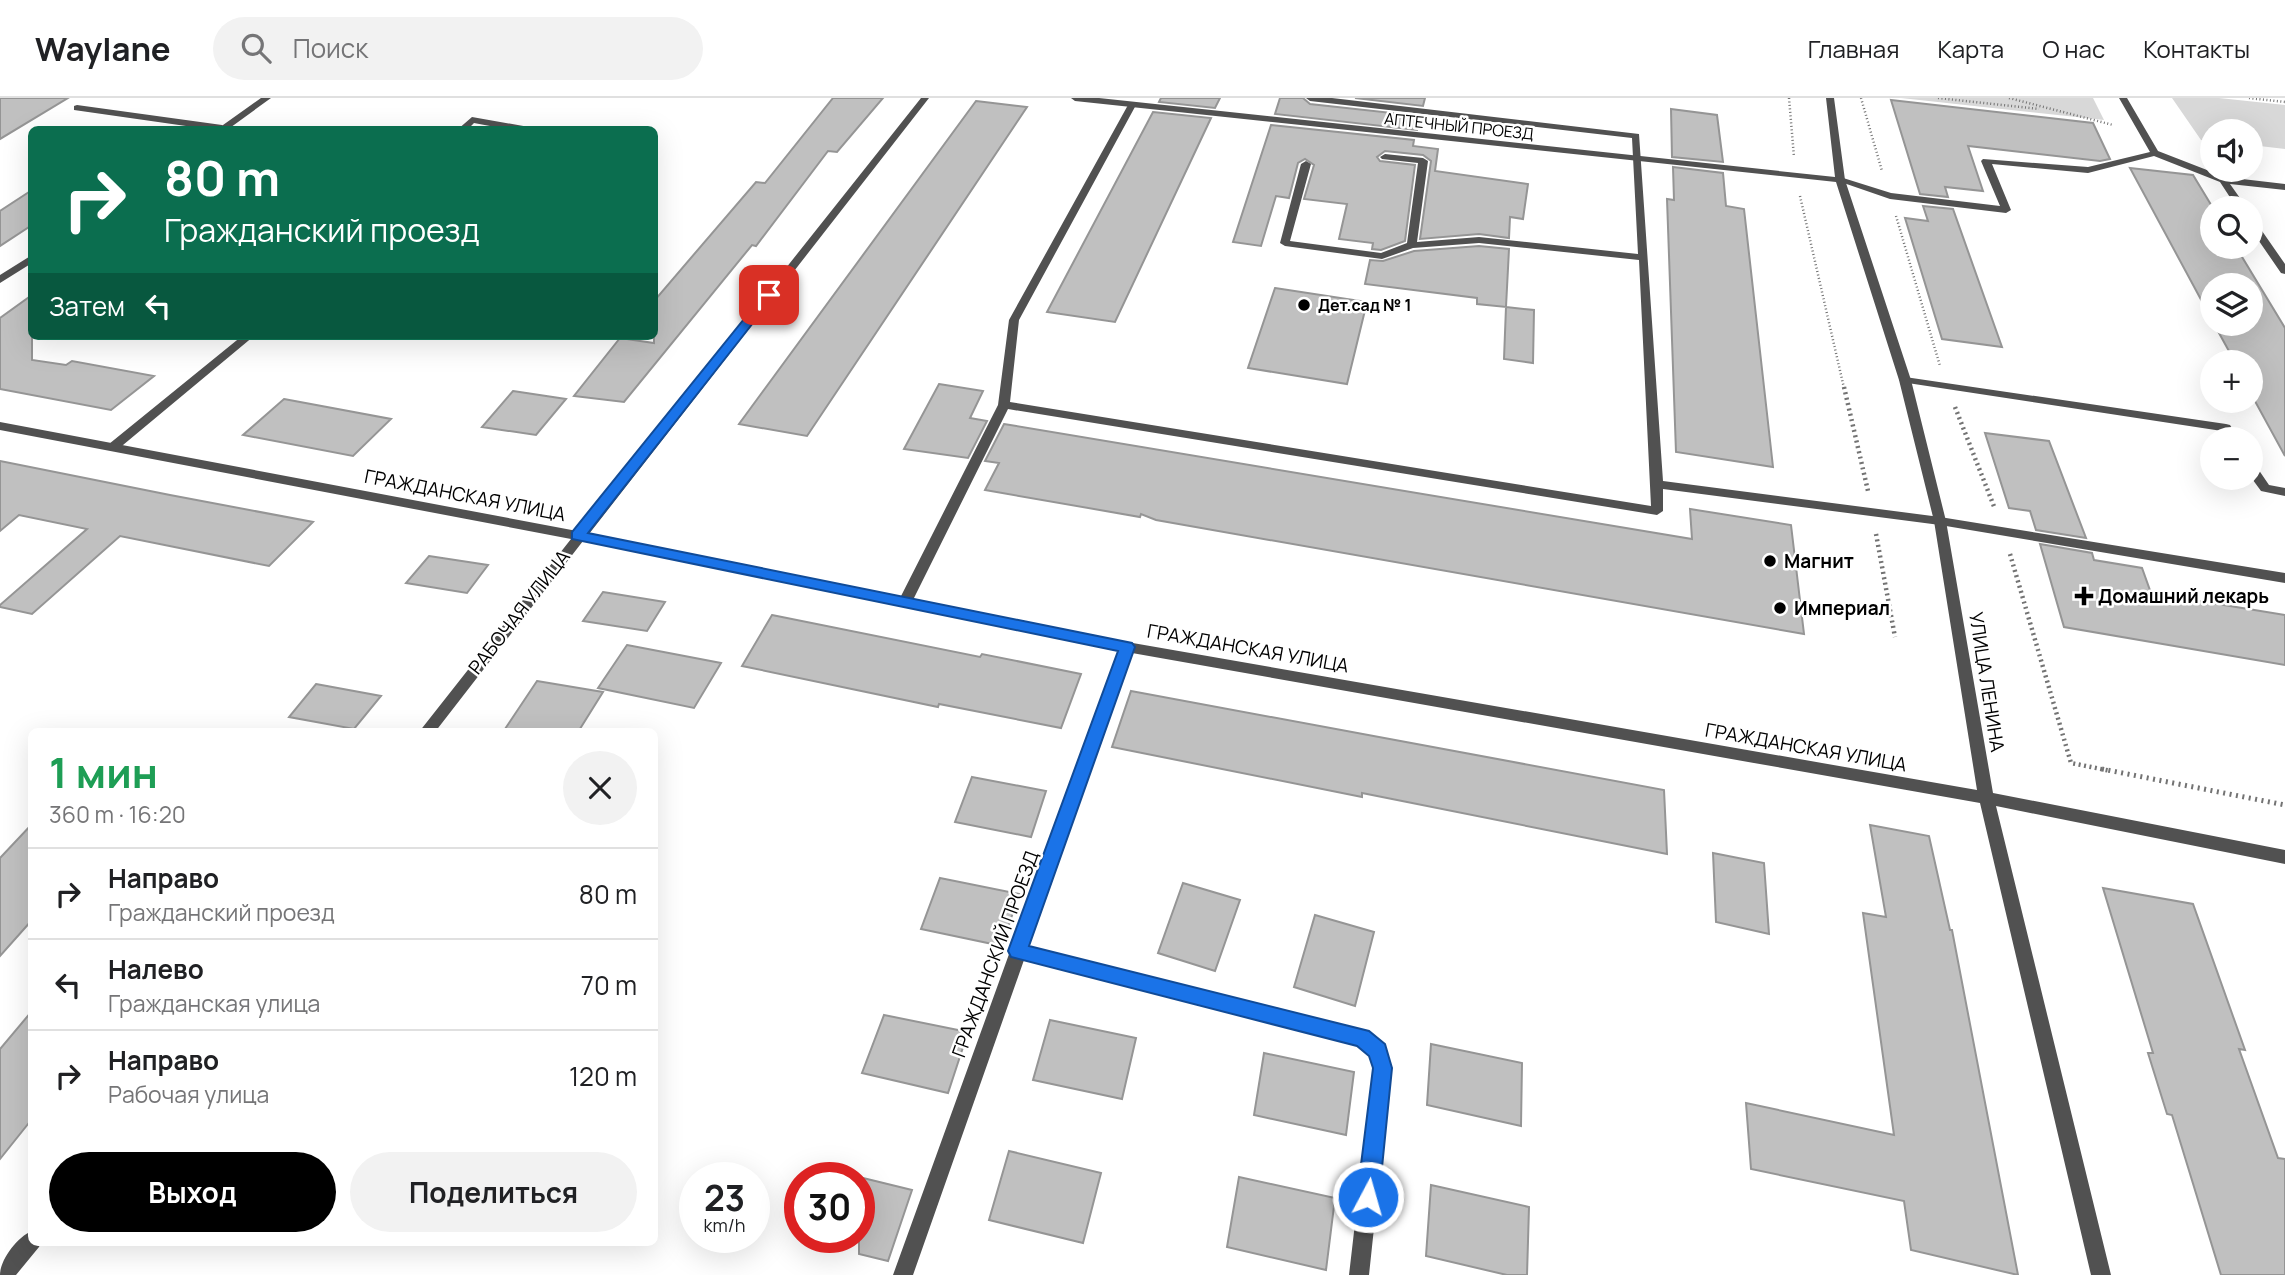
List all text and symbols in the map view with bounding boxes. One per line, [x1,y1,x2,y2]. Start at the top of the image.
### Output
search box [213,17,703,80]
text: Waylane [35,26,171,71]
icon: search [237,29,275,67]
text: Поиск [293,30,368,66]
text: Главная [1808,32,1899,65]
text: Карта [1937,32,2004,65]
text: О нас [2042,32,2105,65]
text: Контакты [2143,32,2250,65]
street label: АПТЕЧНЫЙ ПРОЕЗД [1383,107,1535,145]
map controls [2200,119,2263,490]
button: sound [2200,119,2263,182]
text: 80 m [164,144,280,211]
icon: right [49,154,140,245]
button: search [2200,196,2263,259]
text: Гражданский проезд [164,208,480,252]
pin [739,265,799,325]
button: layers [2200,273,2263,336]
icon: arrive [750,276,788,314]
icon: left [139,287,177,325]
text: Затем [49,288,125,324]
place label: Дет.сад № 1 [1318,294,1411,316]
marker: Дет.сад № 1 [1296,297,1312,313]
button: + [2200,350,2263,413]
button: − [2200,427,2263,490]
street label: ГРАЖДАНСКАЯ УЛИЦА [362,463,568,527]
street label: РАБОЧАЯ УЛИЦА [462,545,576,679]
place label: Магнит [1784,548,1854,574]
marker: Магнит [1762,553,1778,569]
place label: Домашний лекарь [2098,583,2269,609]
marker: Домашний лекарь [2076,588,2092,604]
place label: Империал [1794,595,1890,621]
marker: Империал [1772,600,1788,616]
street label: УЛИЦА ЛЕНИНА [1963,610,2011,754]
street label: ГРАЖДАНСКАЯ УЛИЦА [1145,617,1351,679]
street label: ГРАЖДАНСКАЯ УЛИЦА [1703,716,1909,778]
text: 1 мин [49,743,158,801]
button: close [563,751,637,825]
text: 360 m · 16:20 [49,798,186,830]
street label: ГРАЖДАНСКИЙ ПРОЕЗД [946,847,1044,1061]
text: Направо [108,860,219,896]
icon: right [49,875,87,913]
text: 80 m [579,876,637,912]
text: Гражданский проезд [108,896,335,928]
text: Налево [108,951,204,987]
icon: left [49,966,87,1004]
text: 70 m [581,967,637,1003]
text: Гражданская улица [108,987,320,1019]
text: Направо [108,1042,219,1078]
icon: right [49,1057,87,1095]
text: 120 m [569,1058,637,1094]
text: Рабочая улица [108,1078,269,1110]
button: Выход [49,1152,336,1232]
button: Поделиться [350,1152,637,1232]
position arrow [1331,1160,1405,1234]
speed limit sign: 30 [784,1162,875,1253]
text: 23 [704,1174,745,1222]
text: km/h [704,1213,745,1237]

